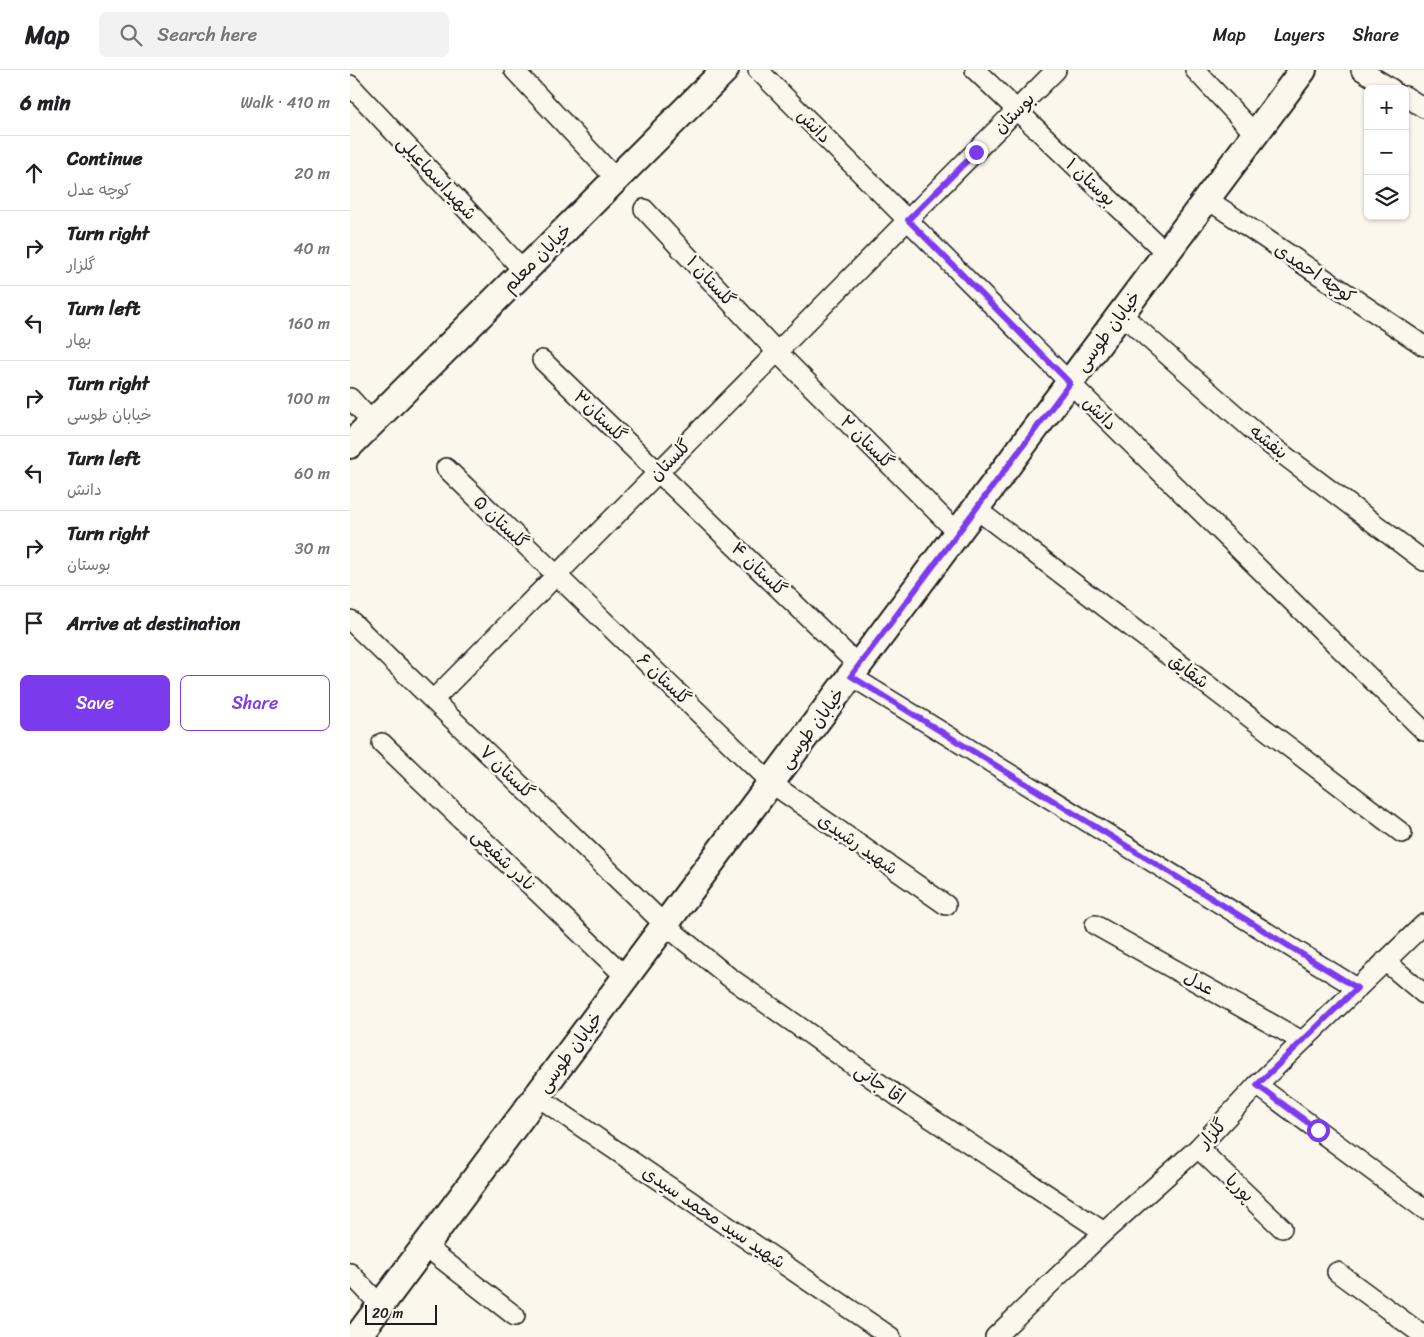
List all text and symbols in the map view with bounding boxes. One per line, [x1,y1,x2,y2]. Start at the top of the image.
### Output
search box [99,12,449,57]
text: Map [25,14,69,56]
text: Search here [157,18,257,51]
text: Map [1213,19,1246,51]
text: Layers [1274,19,1325,51]
text: Share [1353,19,1399,51]
icon: search [117,21,145,49]
text: 6 min [20,84,71,122]
street label: بوستان [985,84,1043,142]
map controls [1364,85,1409,220]
button: + [1364,85,1409,130]
text: Walk · 410 m [241,88,330,117]
street label: دانش [789,101,839,151]
street label: شهیداسماعیلی [389,128,485,228]
button: − [1364,130,1409,175]
route end [965,141,988,164]
text: Continue [67,142,143,175]
street label: بوستان ۱ [1058,150,1124,214]
icon: ahead [20,159,48,187]
text: 20 m [294,159,330,188]
text: کوچه عدل [67,175,131,204]
button: layers [1364,175,1409,220]
street label: خیابان معلم [494,215,580,301]
text: Turn right [67,217,149,250]
icon: right [20,234,48,262]
text: 40 m [293,234,330,263]
street label: کوچه احمدی [1268,234,1363,312]
street label: گلستان ۱ [678,248,744,315]
text: گلزار [67,250,96,279]
street label: خیابان طوسی [1067,283,1149,379]
text: Turn left [67,292,140,325]
icon: left [20,309,48,337]
text: 160 m [287,309,330,338]
text: بهار [67,325,91,354]
text: Turn right [67,367,149,400]
street label: گلستان۳ [565,382,635,450]
icon: right [20,384,48,412]
text: 100 m [286,384,330,413]
street label: دانش [1075,388,1125,438]
text: خیابان طوسی [67,400,152,429]
street label: گلستان ۲ [832,407,902,477]
street label: بنفشه [1242,416,1296,468]
street label: گلستان [641,431,699,489]
text: Turn left [67,442,140,475]
icon: left [20,459,48,487]
text: 60 m [294,459,330,488]
text: دانش [67,475,102,504]
street label: گلستان ۵ [466,487,537,557]
text: Turn right [67,517,149,550]
icon: right [20,534,48,562]
text: 30 m [295,534,330,563]
street label: گلستان ۴ [723,534,795,605]
text: بوستان [67,550,111,579]
text: Arrive at destination [67,607,240,640]
icon: arrive [20,609,48,637]
street label: گلستان ۶ [629,645,699,714]
street label: شقایق [1162,645,1216,697]
button: Save [20,675,170,731]
button: Share [180,675,330,731]
street label: خیابان طوسی [771,680,853,776]
street label: گلستان ۷ [472,737,543,807]
street label: شهید رشیدی [811,804,905,884]
street label: نادر شفیعی [464,820,544,900]
street label: عدل [1178,962,1220,1004]
street label: خیابان طوسی [529,1004,611,1100]
street label: اقا جانی [848,1055,912,1113]
street label: گلزار [1188,1110,1235,1157]
route start [1307,1119,1330,1142]
street label: شهید سید محمد سیدی [635,1157,793,1277]
street label: پوریا [1218,1166,1262,1210]
text: 20 m [372,1301,403,1326]
scale bar [365,1302,438,1325]

